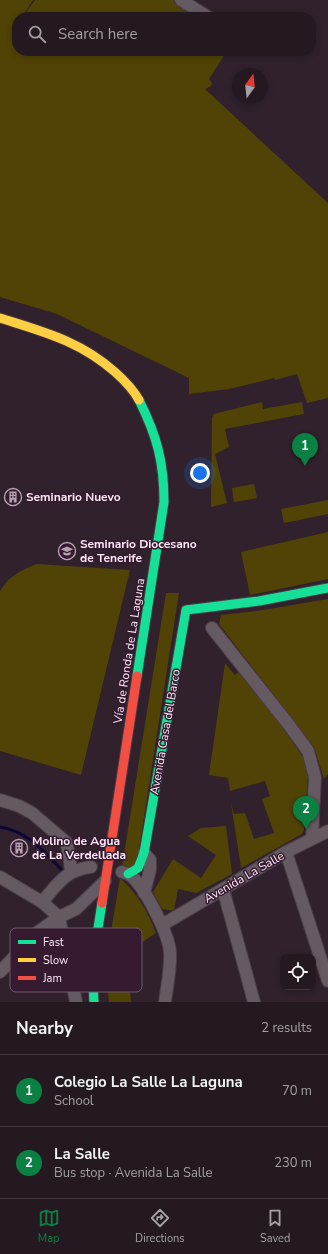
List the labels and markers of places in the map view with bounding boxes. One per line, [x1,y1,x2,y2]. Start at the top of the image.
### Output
pin: 1 [292,433,318,466]
building icon: Seminario Nuevo [3,487,23,507]
place label: Seminario Nuevo [26,489,121,505]
place label: Seminario Diocesano de Tenerife [80,536,197,566]
school or university icon: Seminario Diocesano de Tenerife [57,541,77,561]
pin: 2 [293,796,319,829]
place label: Molino de Agua de La Verdellada [32,833,126,863]
building icon: Molino de Agua de La Verdellada [9,838,29,858]

